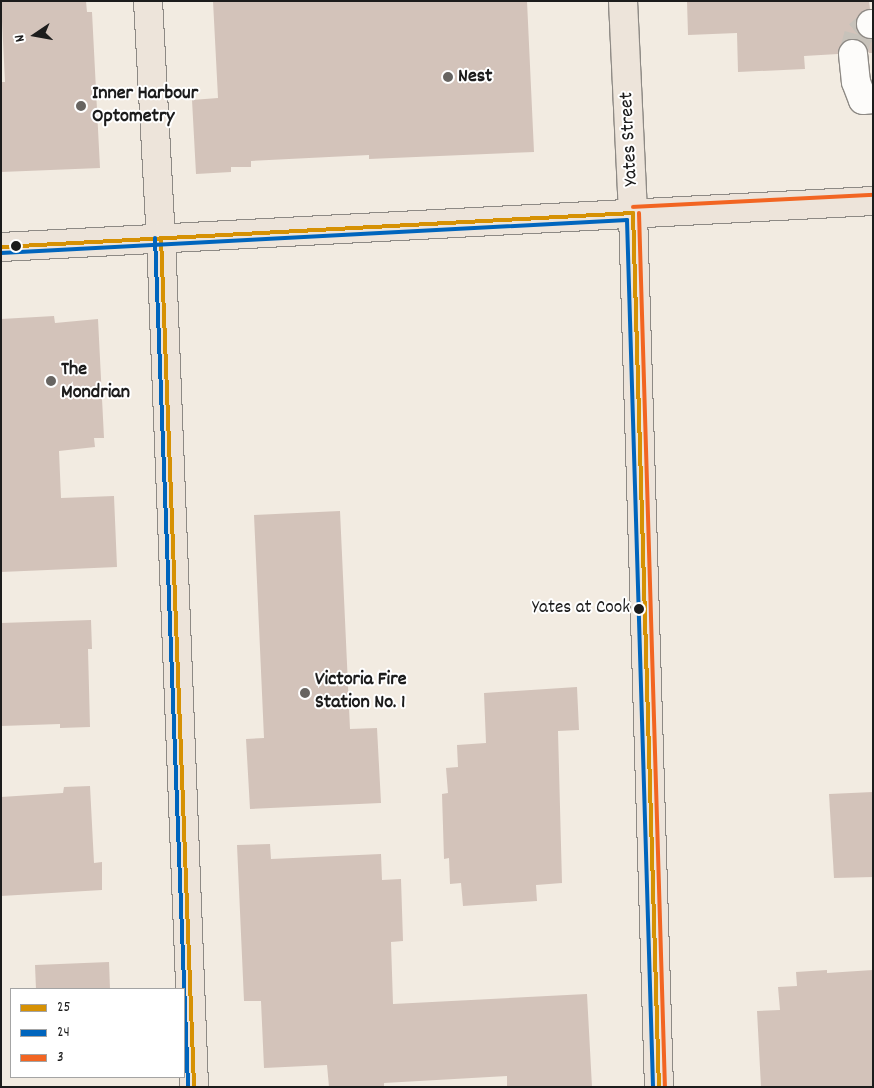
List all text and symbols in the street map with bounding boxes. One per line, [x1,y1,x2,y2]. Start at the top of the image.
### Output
north arrow [10,10,60,60]
text: N [10,33,31,44]
place label: Nest [458,65,492,89]
marker: Nest [442,71,454,83]
place label: Inner Harbour Optometry [92,82,198,129]
street label: Yates Street [616,91,644,187]
marker: Inner Harbour Optometry [74,99,88,113]
unlabelled marker [11,241,21,251]
place label: The Mondrian [61,358,130,405]
marker: The Mondrian [45,375,57,387]
place label: Yates at Cook [532,598,630,620]
marker: Yates at Cook [634,604,644,614]
place label: Victoria Fire Station No. 1 [315,669,406,716]
marker: Victoria Fire Station No. 1 [299,687,311,699]
legend [10,988,185,1078]
text: 25 [57,997,71,1019]
text: 24 [57,1022,70,1044]
text: 3 [57,1047,64,1069]

